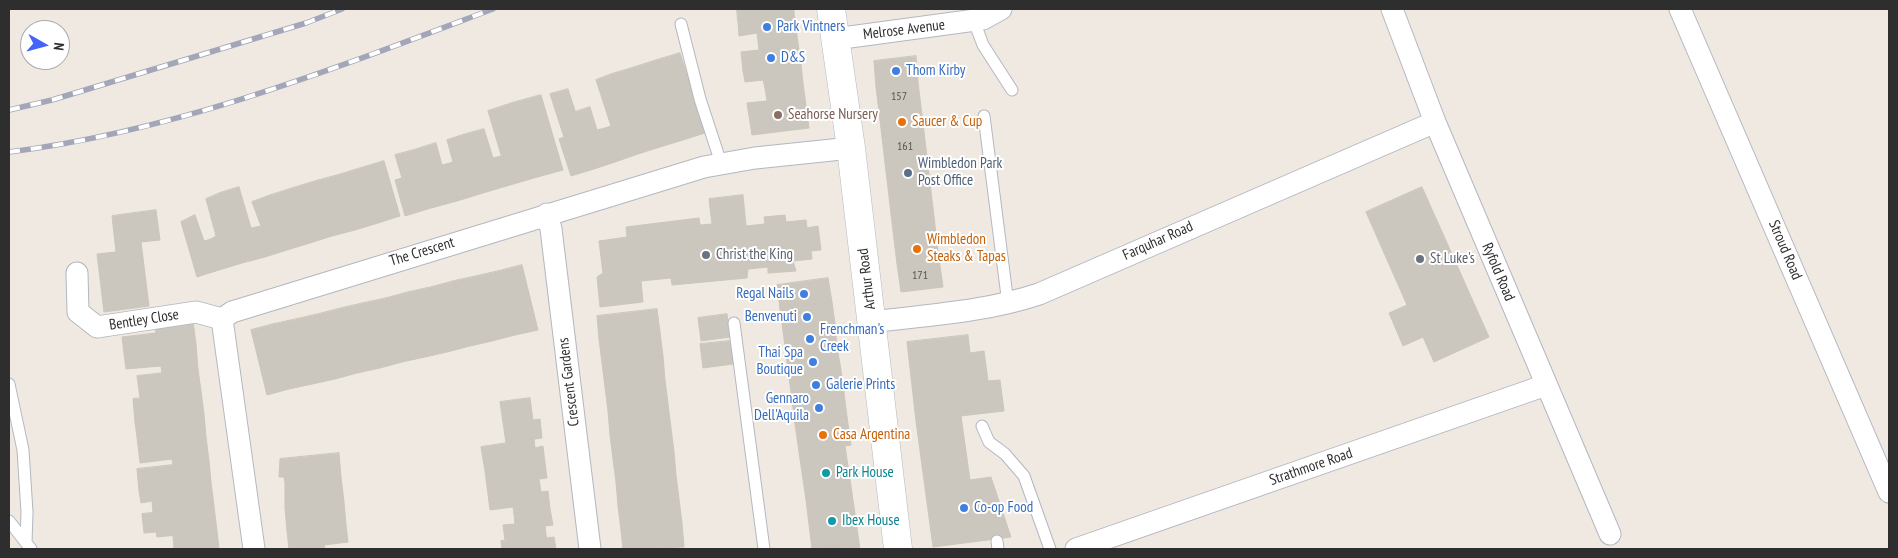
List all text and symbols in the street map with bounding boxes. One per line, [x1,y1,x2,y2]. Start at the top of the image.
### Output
street label: Melrose Avenue [862,16,946,44]
place label: Park Vintners [777,18,845,36]
north arrow [20,20,70,70]
marker: Park Vintners [761,21,773,33]
text: N [50,42,68,52]
place label: D&S [781,49,805,67]
marker: D&S [765,52,777,64]
place label: Thom Kirby [906,62,965,80]
marker: Thom Kirby [890,65,902,77]
house number: 157 [891,90,907,104]
place label: Seahorse Nursery [788,106,878,124]
marker: Seahorse Nursery [772,109,784,121]
place label: Saucer & Cup [912,113,982,131]
marker: Saucer & Cup [896,116,908,128]
house number: 161 [897,140,913,154]
place label: Wimbledon Park Post Office [918,155,1002,190]
marker: Wimbledon Park Post Office [902,167,914,179]
street label: Farquhar Road [1120,218,1196,264]
street label: Stroud Road [1764,218,1806,282]
place label: Wimbledon Steaks & Tapas [927,231,1006,266]
street label: The Crescent [387,234,457,270]
street label: Ryfold Road [1478,240,1518,304]
marker: Wimbledon Steaks & Tapas [911,243,923,255]
place label: Christ the King [716,246,793,264]
street label: Arthur Road [854,247,880,311]
marker: Christ the King [700,249,712,261]
place label: St Luke's [1430,250,1475,268]
marker: St Luke's [1414,253,1426,265]
house number: 171 [912,269,928,283]
place label: Regal Nails [736,285,794,303]
marker: Regal Nails [798,288,810,300]
street label: Bentley Close [108,306,180,334]
place label: Benvenuti [745,308,797,326]
marker: Benvenuti [801,311,813,323]
place label: Frenchman's Creek [820,321,884,356]
marker: Frenchman's Creek [804,333,816,345]
street label: Crescent Gardens [555,337,583,427]
place label: Thai Spa Boutique [756,344,803,379]
marker: Thai Spa Boutique [807,356,819,368]
place label: Galerie Prints [826,376,895,394]
marker: Galerie Prints [810,379,822,391]
place label: Gennaro Dell'Aquila [754,390,809,425]
marker: Gennaro Dell'Aquila [813,402,825,414]
place label: Casa Argentina [833,426,910,444]
marker: Casa Argentina [817,429,829,441]
street label: Strathmore Road [1267,444,1355,490]
place label: Park House [836,464,894,482]
marker: Park House [820,467,832,479]
place label: Co-op Food [974,499,1033,517]
marker: Co-op Food [958,502,970,514]
place label: Ibex House [842,512,900,530]
marker: Ibex House [826,515,838,527]

